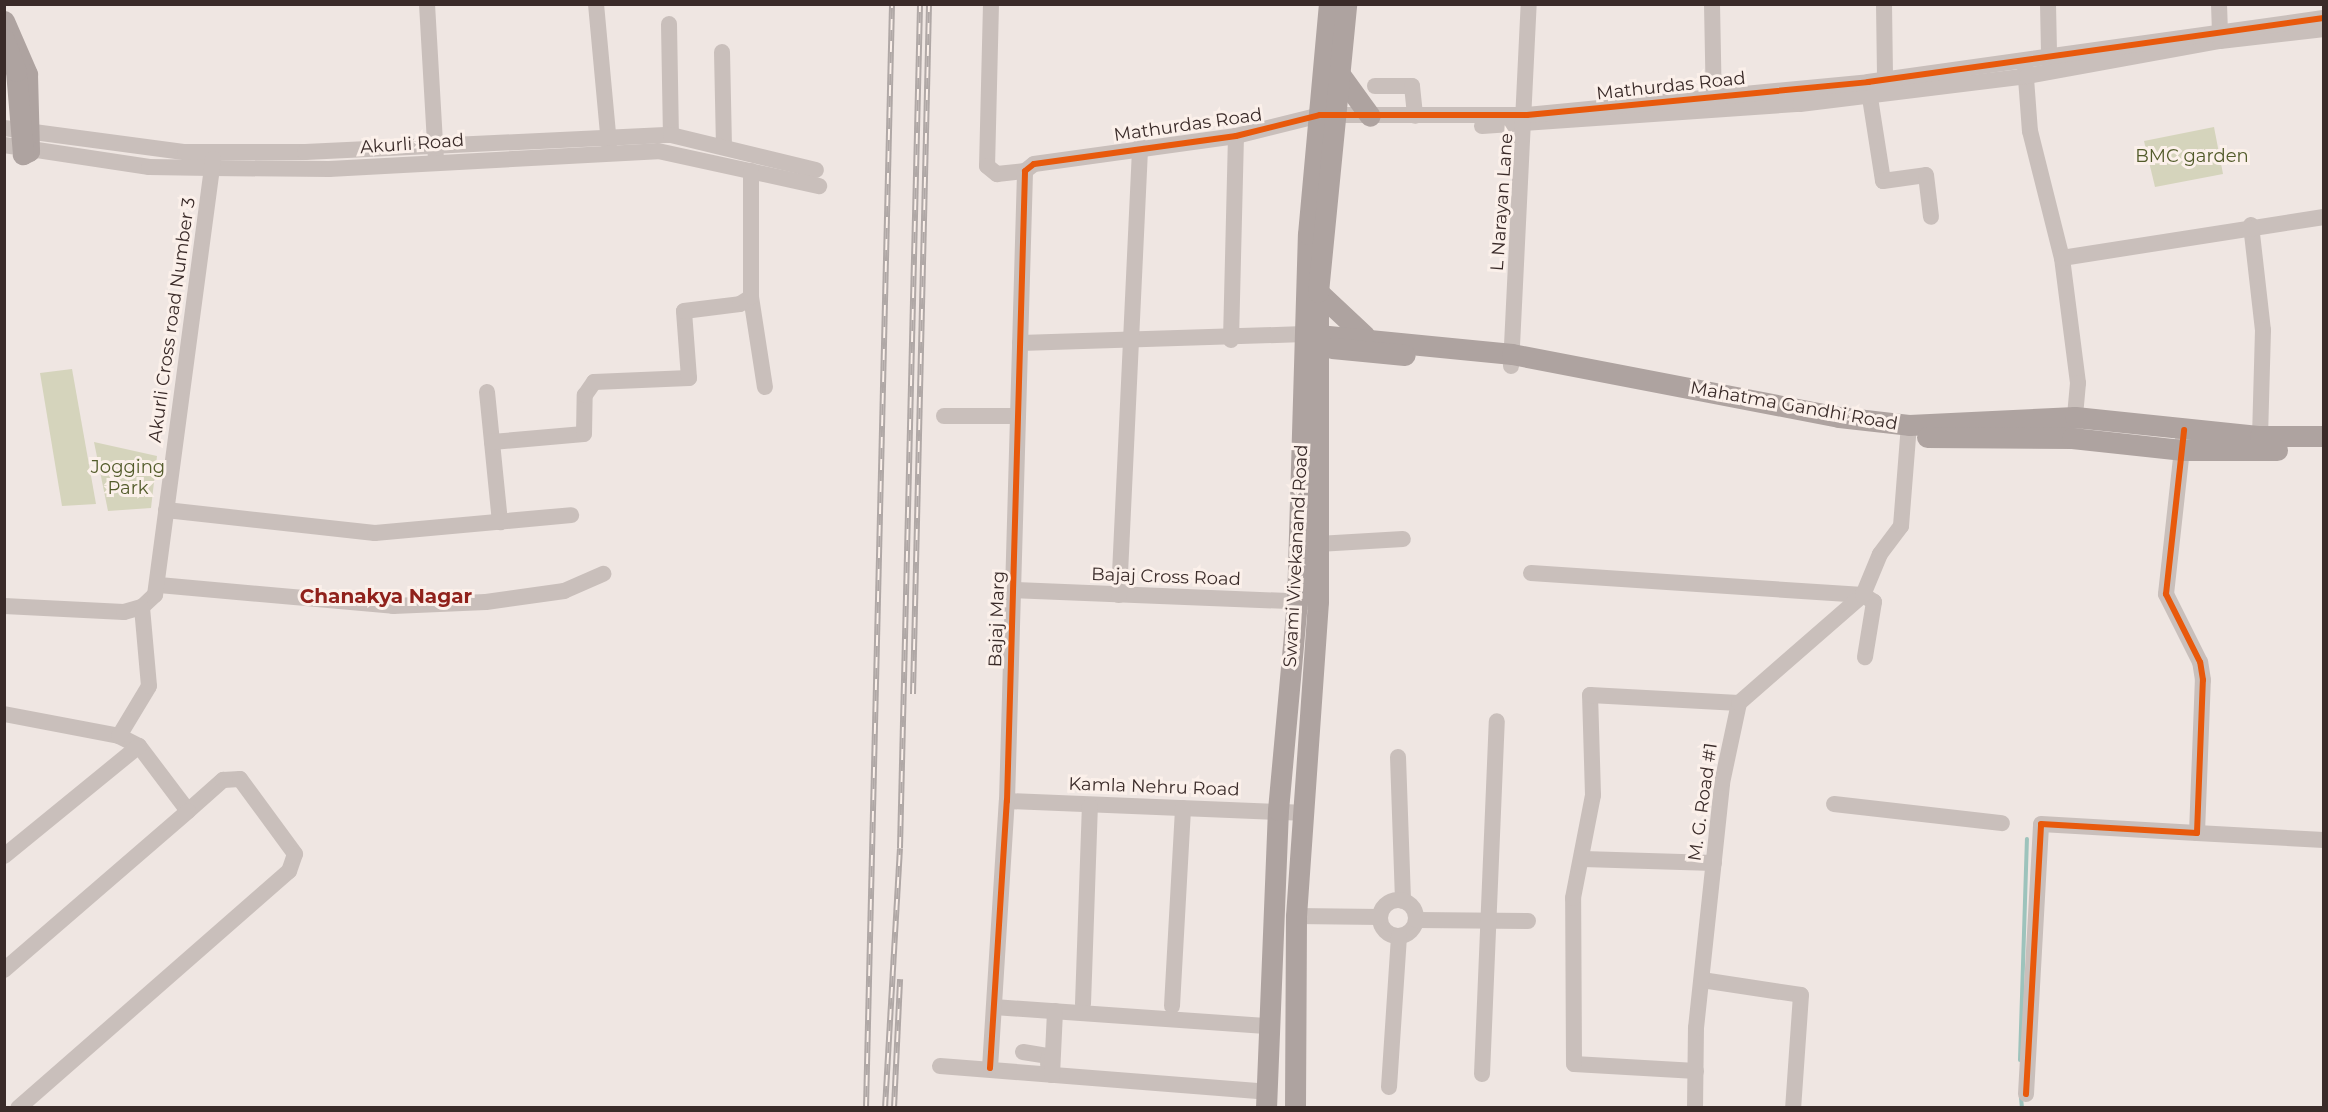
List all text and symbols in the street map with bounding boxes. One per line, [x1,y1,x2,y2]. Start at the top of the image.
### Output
street label: Mathurdas Road [1595,67,1747,105]
street label: Mathurdas Road [1112,104,1264,146]
street label: Akurli Road [359,130,465,158]
street label: L Narayan Lane [1486,132,1518,272]
park label: BMC garden [2135,145,2249,167]
street label: Akurli Cross road Number 3 [144,196,200,444]
street label: Mahatma Gandhi Road [1689,377,1899,435]
street label: Swami Vivekanand Road [1279,444,1313,668]
park label: Jogging Park [91,457,165,500]
street label: Bajaj Cross Road [1091,564,1241,590]
street label: Bajaj Marg [985,570,1009,668]
district label: Chanakya Nagar [300,584,472,608]
street label: M. G. Road #1 [1684,742,1722,862]
street label: Kamla Nehru Road [1068,773,1240,801]

